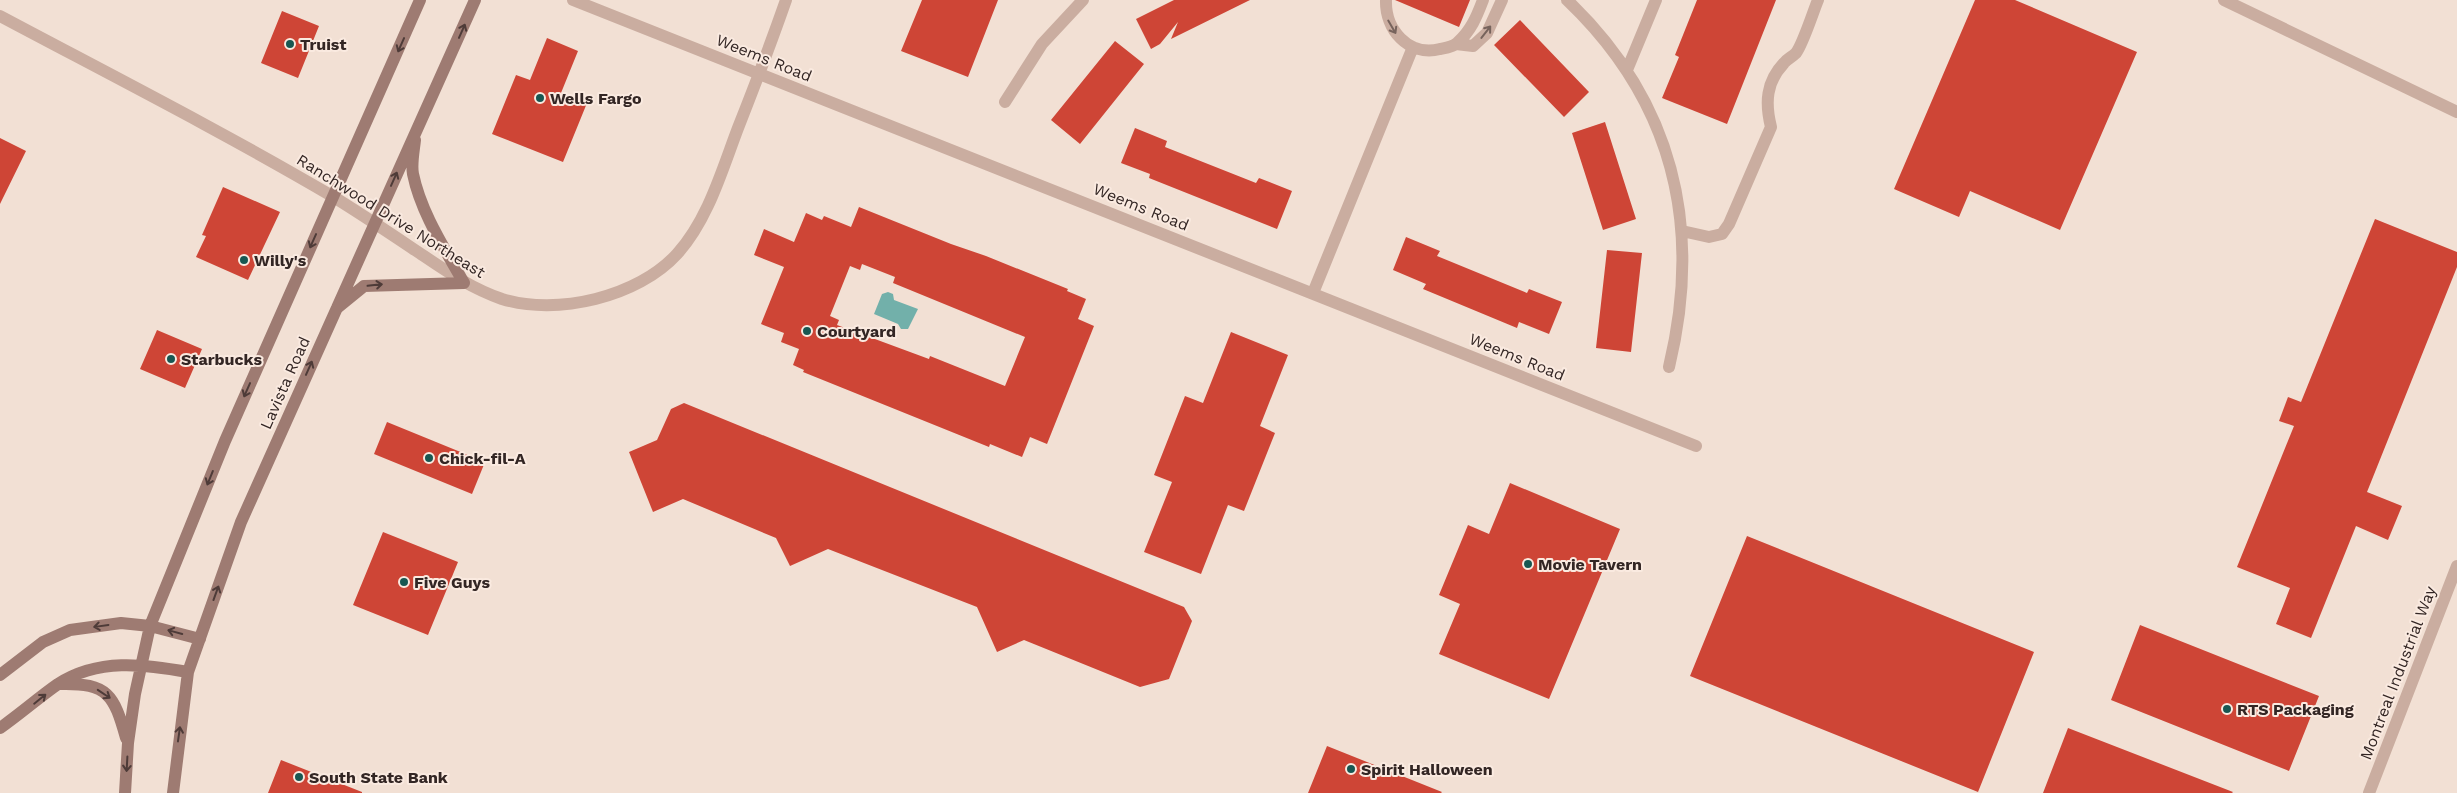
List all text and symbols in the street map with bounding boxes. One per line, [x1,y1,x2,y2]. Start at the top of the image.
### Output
one-way arrow [1388,20,1398,34]
one-way arrow [457,23,467,38]
one-way arrow [1481,25,1491,39]
street label: Weems Road [713,30,815,86]
place label: Truist [300,35,346,54]
one-way arrow [395,37,405,52]
marker: Truist [284,38,296,50]
place label: Wells Fargo [550,89,642,108]
marker: Wells Fargo [534,92,546,104]
street label: Ranchwood Drive Northeast [293,150,489,282]
one-way arrow [390,172,400,187]
street label: Weems Road [1090,179,1192,235]
one-way arrow [308,233,318,248]
place label: Willy's [254,251,307,270]
marker: Willy's [238,254,250,266]
one-way arrow [367,280,383,290]
place label: Courtyard [817,322,896,341]
marker: Courtyard [801,325,813,337]
street label: Weems Road [1466,329,1568,385]
street label: Lavista Road [256,334,314,432]
place label: Starbucks [181,350,262,369]
marker: Starbucks [165,353,177,365]
one-way arrow [305,361,315,376]
one-way arrow [242,382,252,397]
place label: Chick-fil-A [439,449,526,468]
marker: Chick-fil-A [423,452,435,464]
one-way arrow [204,470,214,485]
place label: Movie Tavern [1538,555,1642,574]
marker: Movie Tavern [1522,558,1534,570]
place label: Five Guys [414,573,490,592]
marker: Five Guys [398,576,410,588]
street label: Montreal Industrial Way [2356,583,2440,762]
one-way arrow [212,585,221,601]
one-way arrow [94,621,110,631]
one-way arrow [167,627,183,636]
one-way arrow [97,689,111,699]
one-way arrow [33,694,46,705]
place label: RTS Packaging [2237,700,2354,719]
marker: RTS Packaging [2221,703,2233,715]
one-way arrow [174,727,184,743]
one-way arrow [122,756,131,772]
place label: Spirit Halloween [1361,760,1493,779]
marker: Spirit Halloween [1345,763,1357,775]
place label: South State Bank [309,768,448,787]
marker: South State Bank [293,771,305,783]

